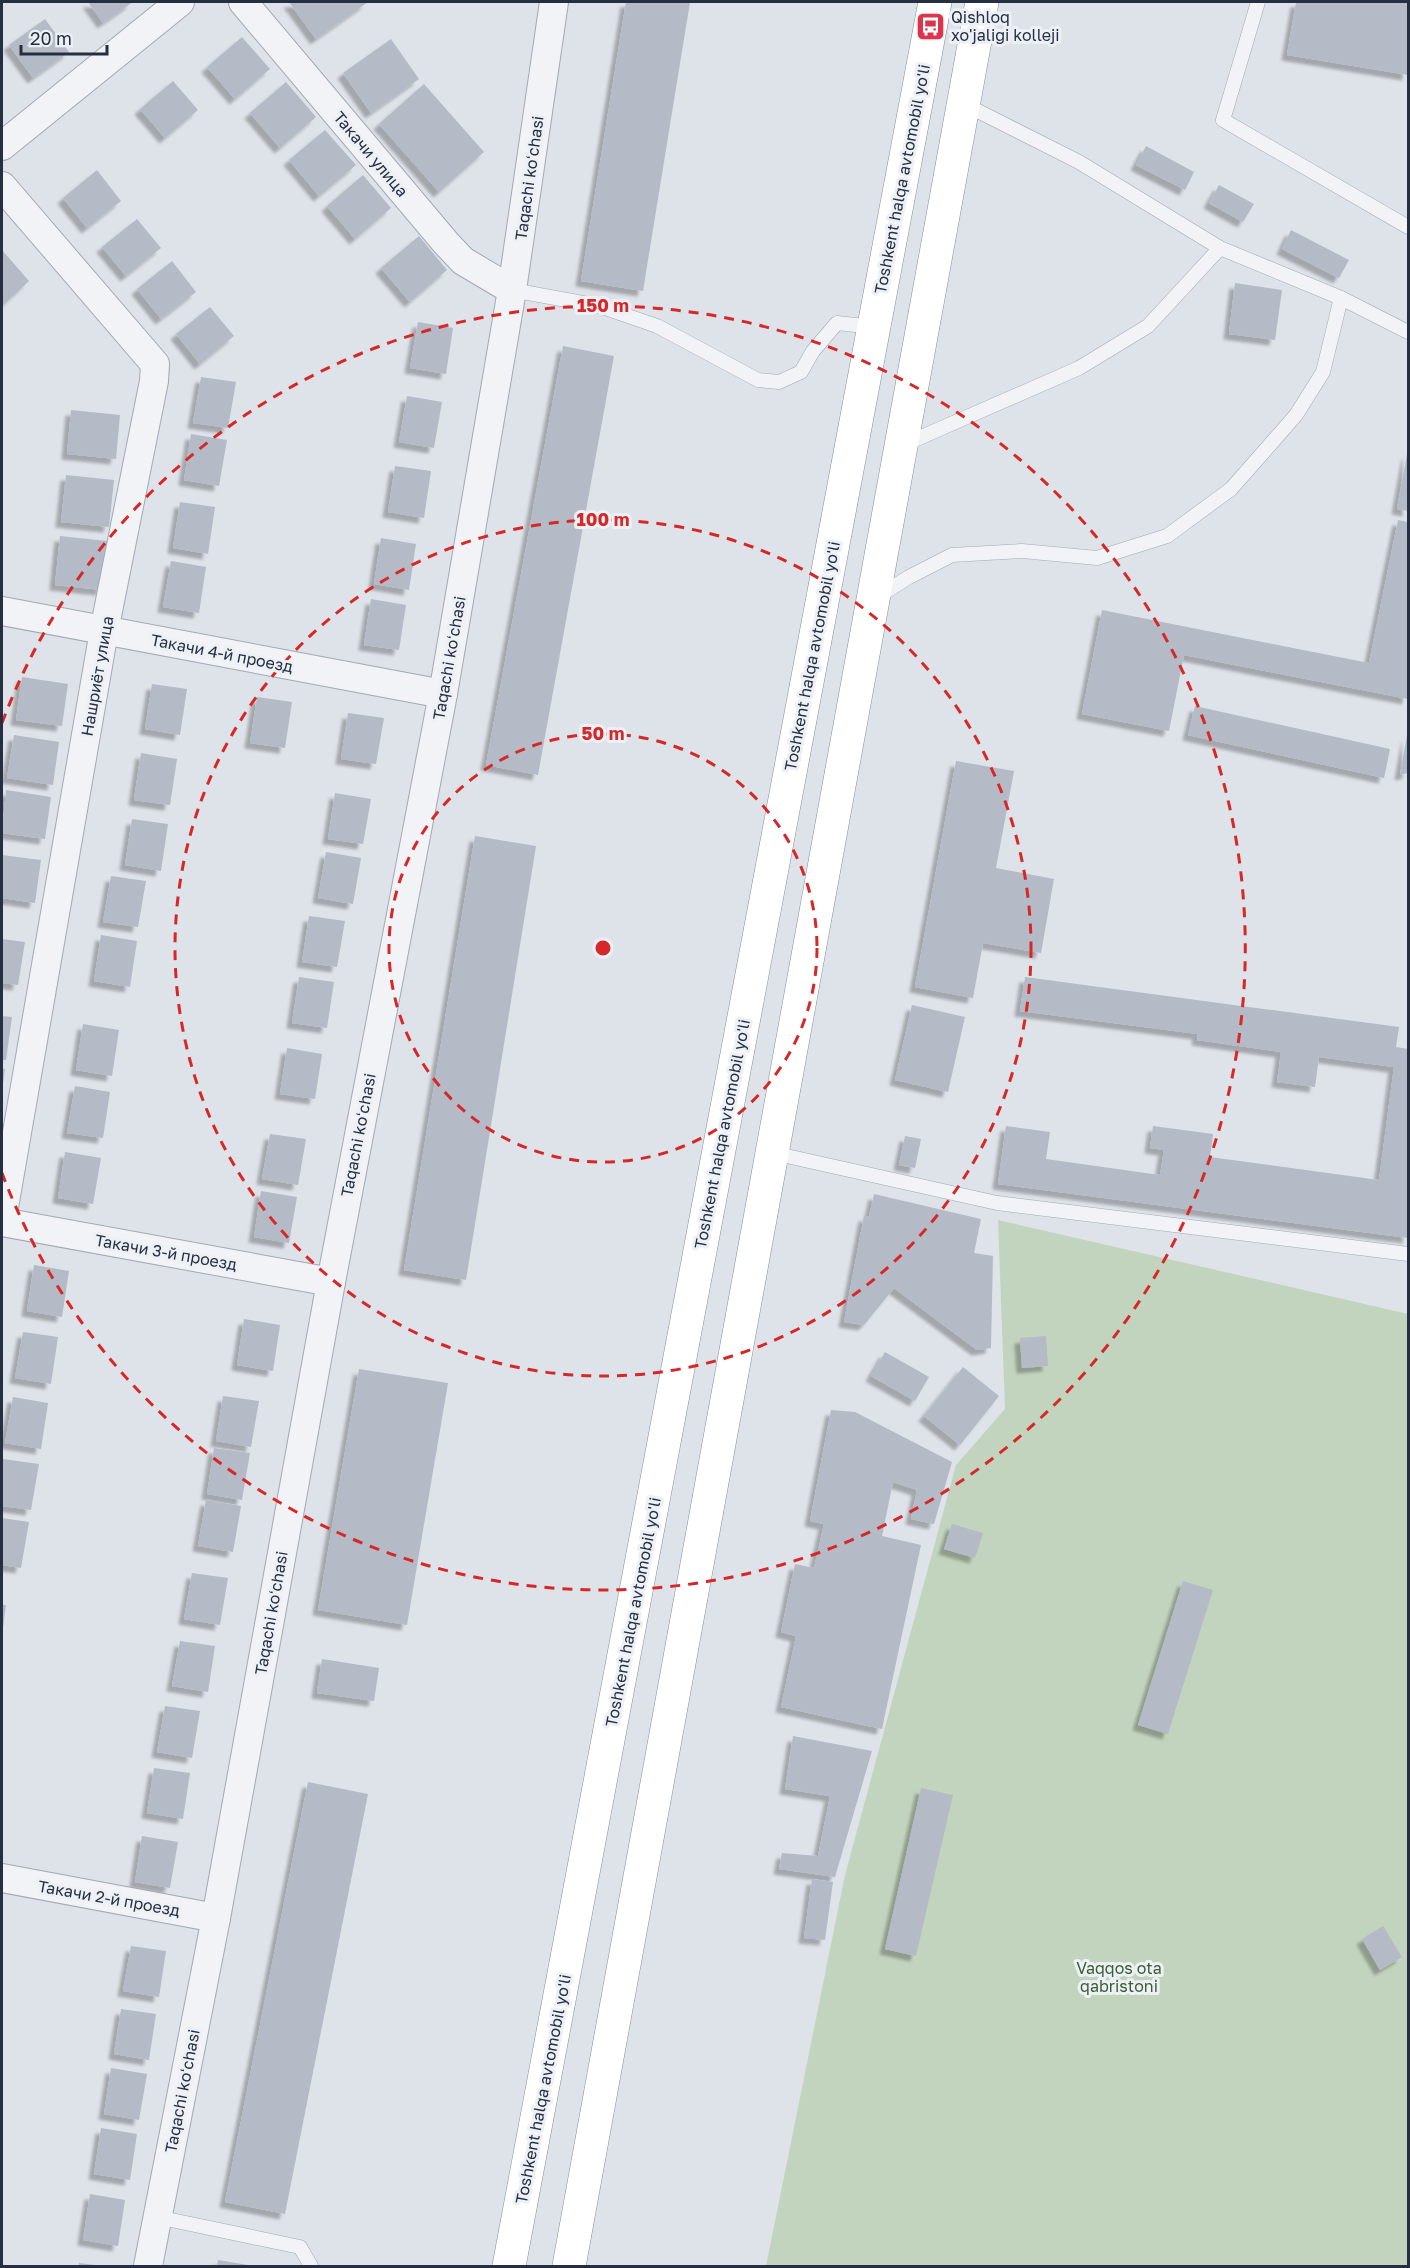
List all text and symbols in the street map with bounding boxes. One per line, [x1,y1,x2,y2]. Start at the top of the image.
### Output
place label: Qishloq xo'jaligi kolleji [951,7,1060,45]
bus stop icon: Qishloq xo'jaligi kolleji [914,10,946,42]
scale bar [21,18,106,56]
text: 20 m [30,27,72,49]
street label: Toshkent halqa avtomobil yo'li [870,63,934,295]
street label: Такачи улица [330,107,412,201]
street label: Taqachi koʻchasi [510,114,548,242]
text: 150 m [577,294,629,316]
text: 100 m [577,508,629,530]
street label: Toshkent halqa avtomobil yo'li [780,540,844,772]
street label: Taqachi koʻchasi [428,594,470,722]
street label: Нашриёт улица [77,614,117,738]
street label: Такачи 4-й проезд [149,629,295,677]
text: 50 m [582,722,624,744]
centre of rings [593,938,613,958]
street label: Toshkent halqa avtomobil yo'li [690,1018,754,1250]
street label: Taqachi koʻchasi [336,1071,380,1199]
street label: Такачи 3-й проезд [93,1230,239,1274]
street label: Toshkent halqa avtomobil yo'li [601,1496,665,1728]
street label: Taqachi koʻchasi [250,1549,292,1677]
street label: Такачи 2-й проезд [36,1876,182,1920]
park label: Vaqqos ota qabristoni [1076,1958,1162,1996]
street label: Toshkent halqa avtomobil yo'li [511,1973,575,2205]
street label: Taqachi koʻchasi [160,2027,204,2155]

